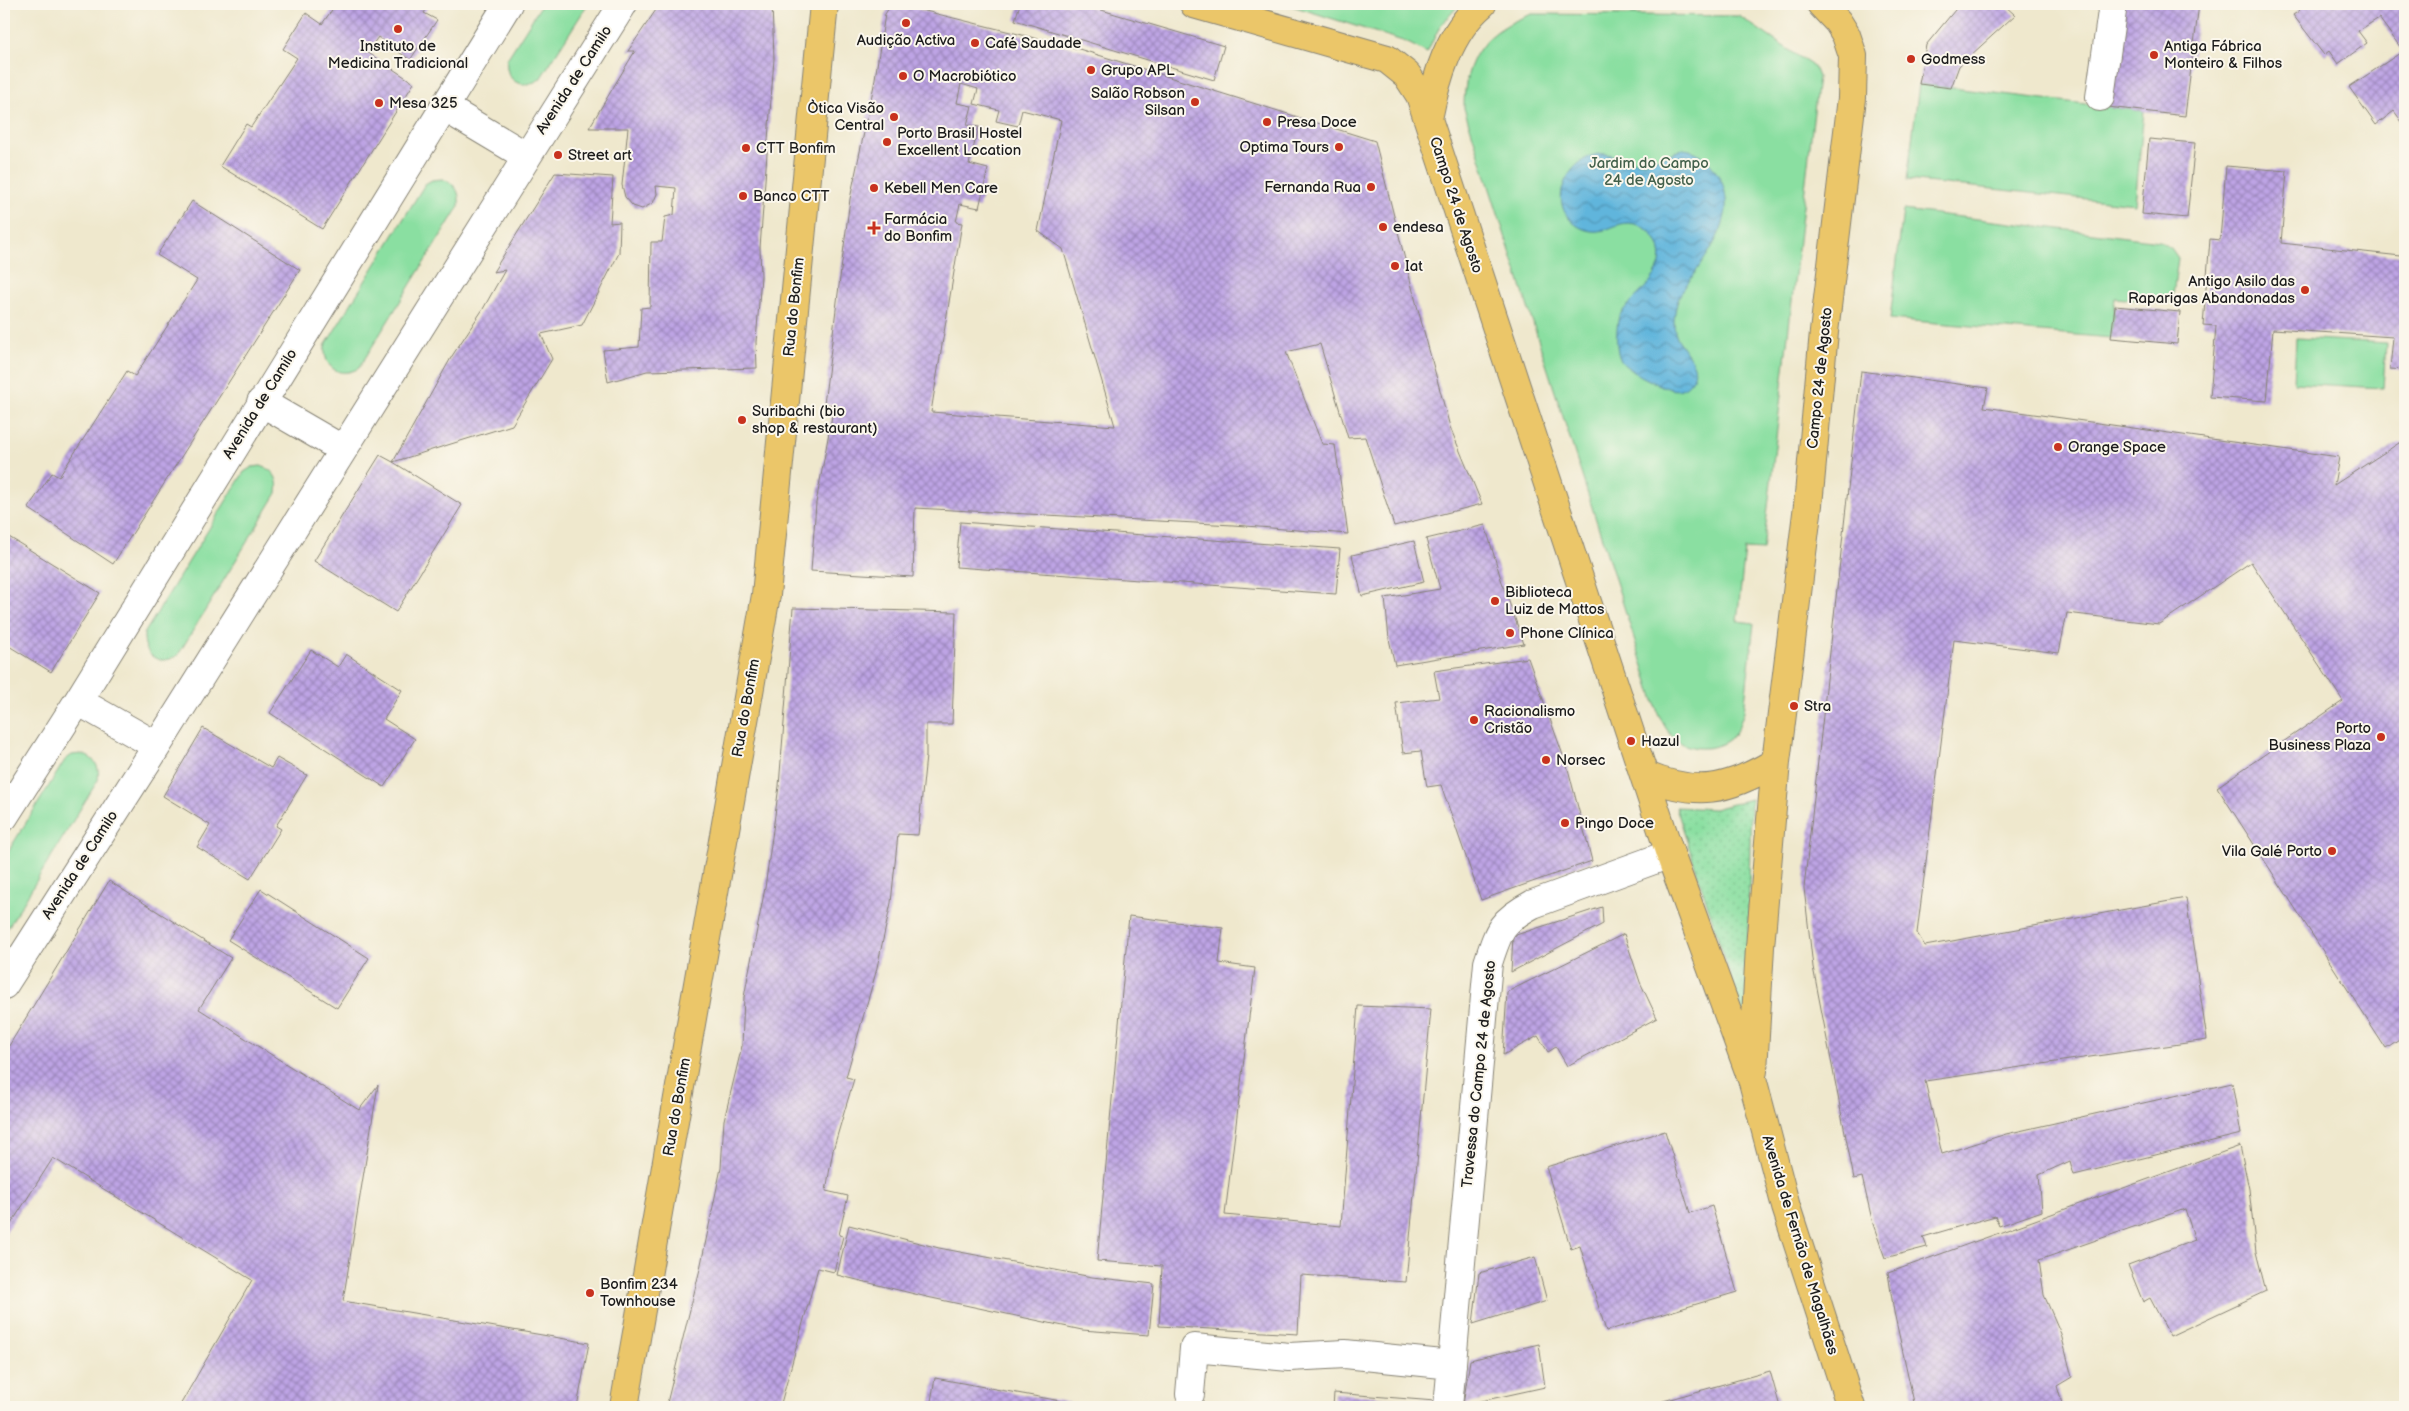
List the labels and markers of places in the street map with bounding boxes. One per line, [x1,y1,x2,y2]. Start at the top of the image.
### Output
marker: Audição Activa [900,17,912,29]
marker: Instituto de Medicina Tradicional [392,23,404,35]
place label: Audição Activa [857,31,955,50]
place label: Café Saudade [985,34,1082,53]
place label: Instituto de Medicina Tradicional [328,37,468,73]
marker: Café Saudade [969,37,981,49]
place label: Antiga Fábrica Monteiro & Filhos [2164,37,2283,73]
marker: Antiga Fábrica Monteiro & Filhos [2148,49,2160,61]
place label: Godmess [1921,50,1986,69]
marker: Godmess [1905,53,1917,65]
place label: Grupo APL [1101,61,1175,80]
marker: Grupo APL [1085,64,1097,76]
place label: O Macrobiótico [913,67,1016,86]
marker: O Macrobiótico [897,70,909,82]
place label: Salão Robson Silsan [1091,84,1185,120]
place label: Mesa 325 [389,94,457,113]
marker: Salão Robson Silsan [1189,96,1201,108]
marker: Mesa 325 [373,97,385,109]
place label: Òtica Visão Central [808,99,884,135]
marker: Òtica Visão Central [888,111,900,123]
place label: Presa Doce [1277,113,1357,132]
marker: Presa Doce [1261,116,1273,128]
place label: Porto Brasil Hostel Excellent Location [897,124,1022,160]
marker: Porto Brasil Hostel Excellent Location [881,136,893,148]
place label: Optima Tours [1239,138,1330,157]
place label: CTT Bonfim [756,139,836,158]
marker: Optima Tours [1333,141,1345,153]
marker: CTT Bonfim [740,142,752,154]
place label: Street art [568,146,632,165]
marker: Street art [552,149,564,161]
place label: Fernanda Rua [1264,178,1361,197]
place label: Kebell Men Care [884,179,998,198]
marker: Fernanda Rua [1365,181,1377,193]
marker: Kebell Men Care [868,182,880,194]
place label: Banco CTT [753,187,829,206]
marker: Banco CTT [737,190,749,202]
place label: Farmácia do Bonfim [884,210,952,246]
place label: endesa [1393,218,1444,237]
marker: endesa [1377,221,1389,233]
marker: Farmácia do Bonfim [868,222,880,234]
place label: Iat [1405,257,1423,276]
marker: Iat [1389,260,1401,272]
place label: Antigo Asilo das Raparigas Abandonadas [2128,272,2296,308]
marker: Antigo Asilo das Raparigas Abandonadas [2299,284,2311,296]
place label: Suribachi (bio shop & restaurant) [752,402,878,438]
marker: Suribachi (bio shop & restaurant) [736,414,748,426]
place label: Orange Space [2068,438,2166,457]
marker: Orange Space [2052,441,2064,453]
place label: Biblioteca Luiz de Mattos [1505,583,1605,619]
marker: Biblioteca Luiz de Mattos [1489,595,1501,607]
place label: Phone Clínica [1520,624,1614,643]
marker: Phone Clínica [1504,627,1516,639]
place label: Stra [1804,697,1831,716]
marker: Stra [1788,700,1800,712]
place label: Racionalismo Cristão [1484,702,1575,738]
marker: Racionalismo Cristão [1468,714,1480,726]
place label: Porto Business Plaza [2269,719,2371,755]
marker: Porto Business Plaza [2375,731,2387,743]
place label: Hazul [1641,732,1679,751]
marker: Hazul [1625,735,1637,747]
place label: Norsec [1556,751,1606,770]
marker: Norsec [1540,754,1552,766]
place label: Pingo Doce [1575,814,1654,833]
marker: Pingo Doce [1559,817,1571,829]
place label: Vila Galé Porto [2222,842,2322,861]
marker: Vila Galé Porto [2326,845,2338,857]
place label: Bonfim 234 Townhouse [600,1275,678,1311]
marker: Bonfim 234 Townhouse [584,1287,596,1299]

